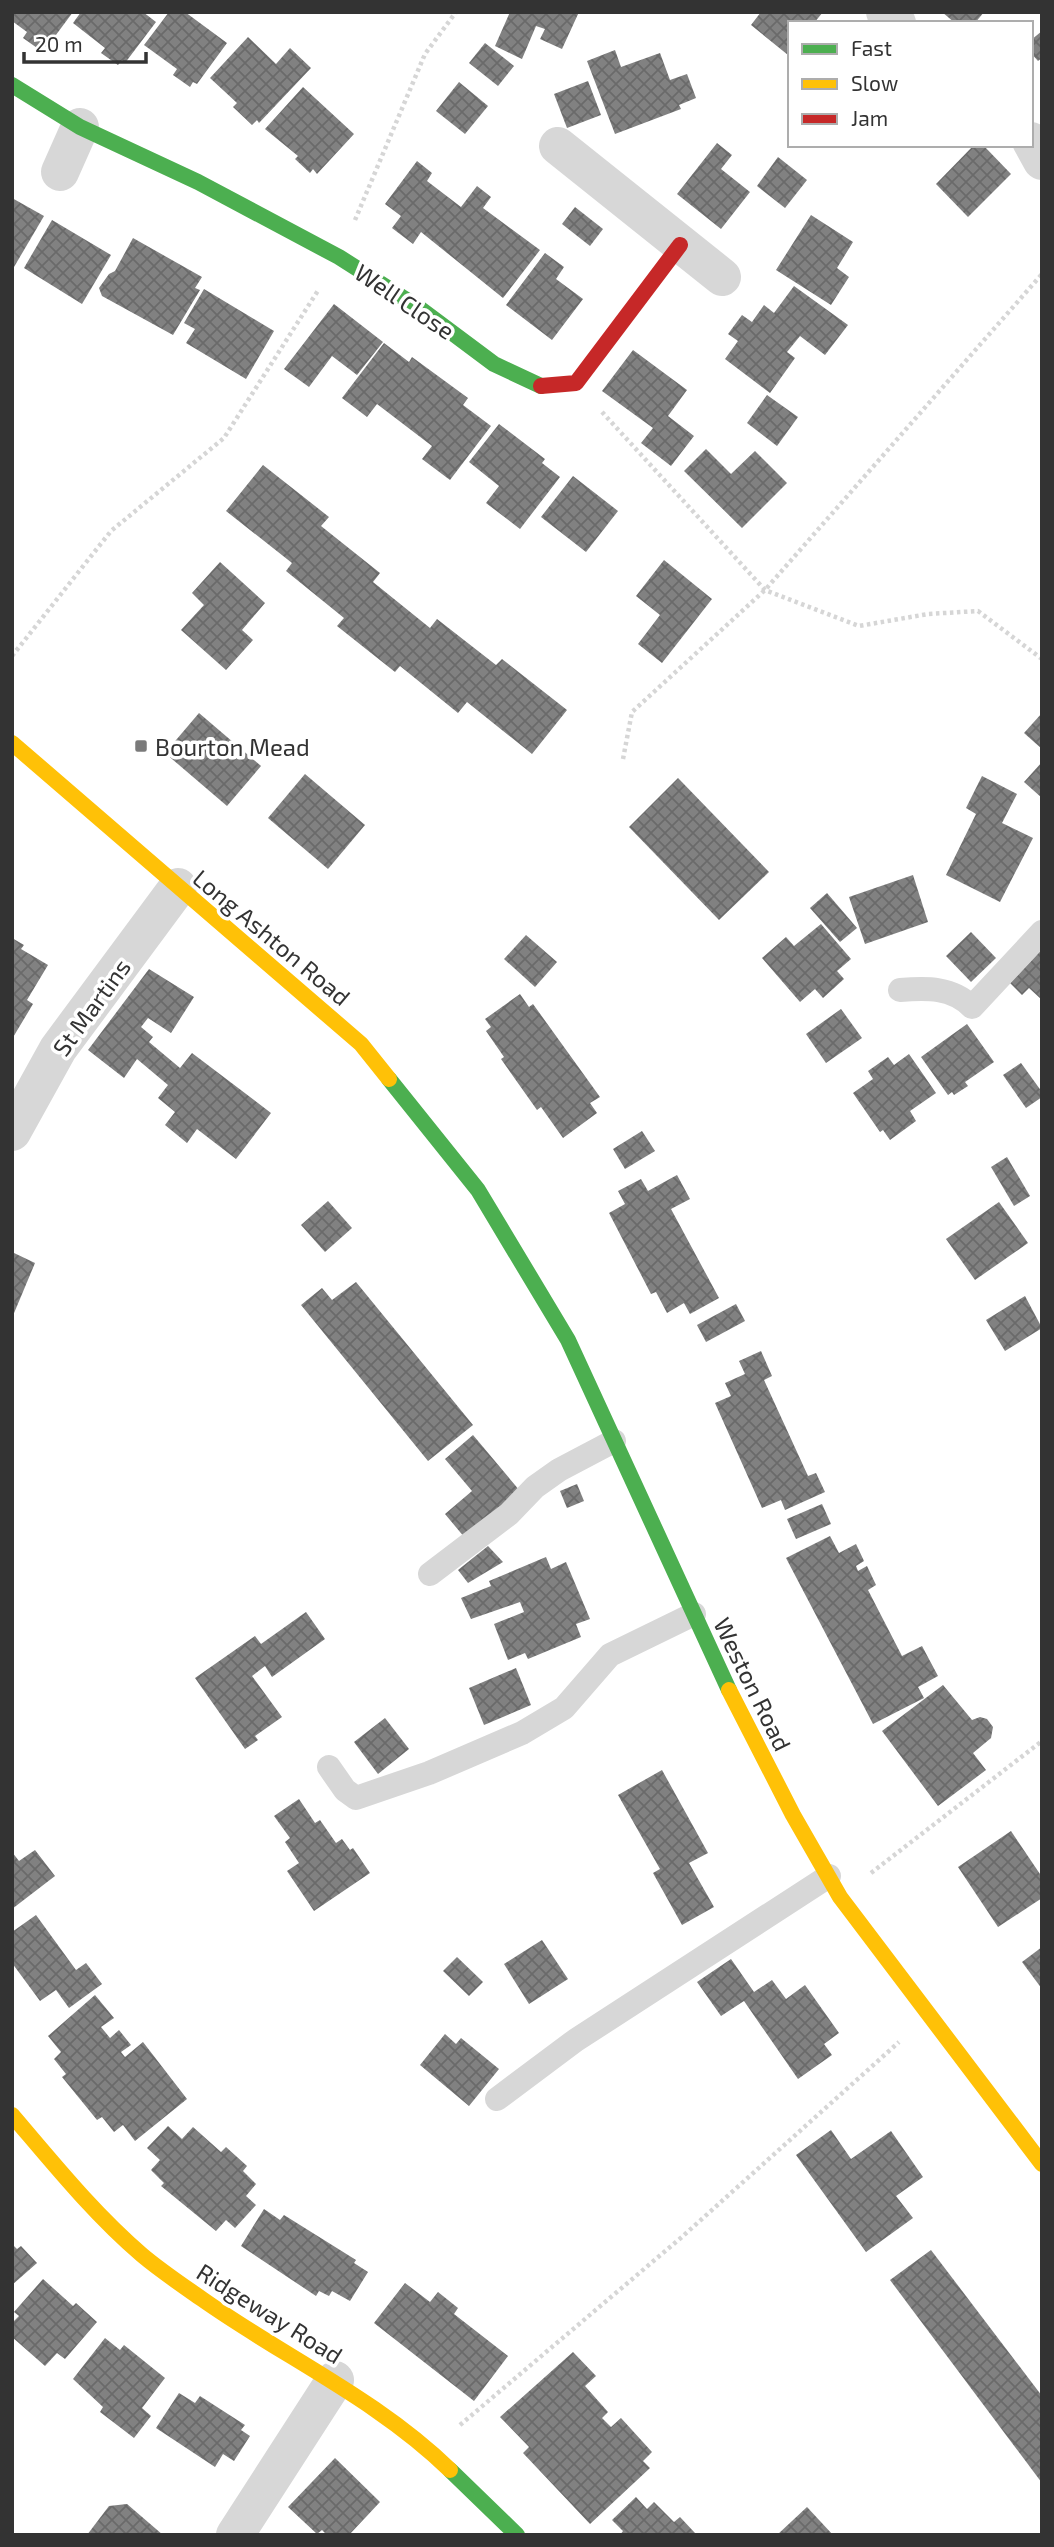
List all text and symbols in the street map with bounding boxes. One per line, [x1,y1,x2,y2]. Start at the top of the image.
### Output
scale bar [24,21,147,65]
legend [788,21,1033,147]
text: 20 m [35,31,83,56]
text: Fast [851,35,892,60]
text: Slow [851,70,898,95]
text: Jam [851,105,888,130]
street label: Well Close [350,257,460,345]
place label: Bourton Mead [155,732,310,761]
marker: Bourton Mead [133,738,149,754]
street label: Long Ashton Road [187,863,357,1011]
street label: St Martins [46,953,136,1061]
street label: Weston Road [708,1613,798,1755]
street label: Ridgeway Road [192,2257,348,2369]

